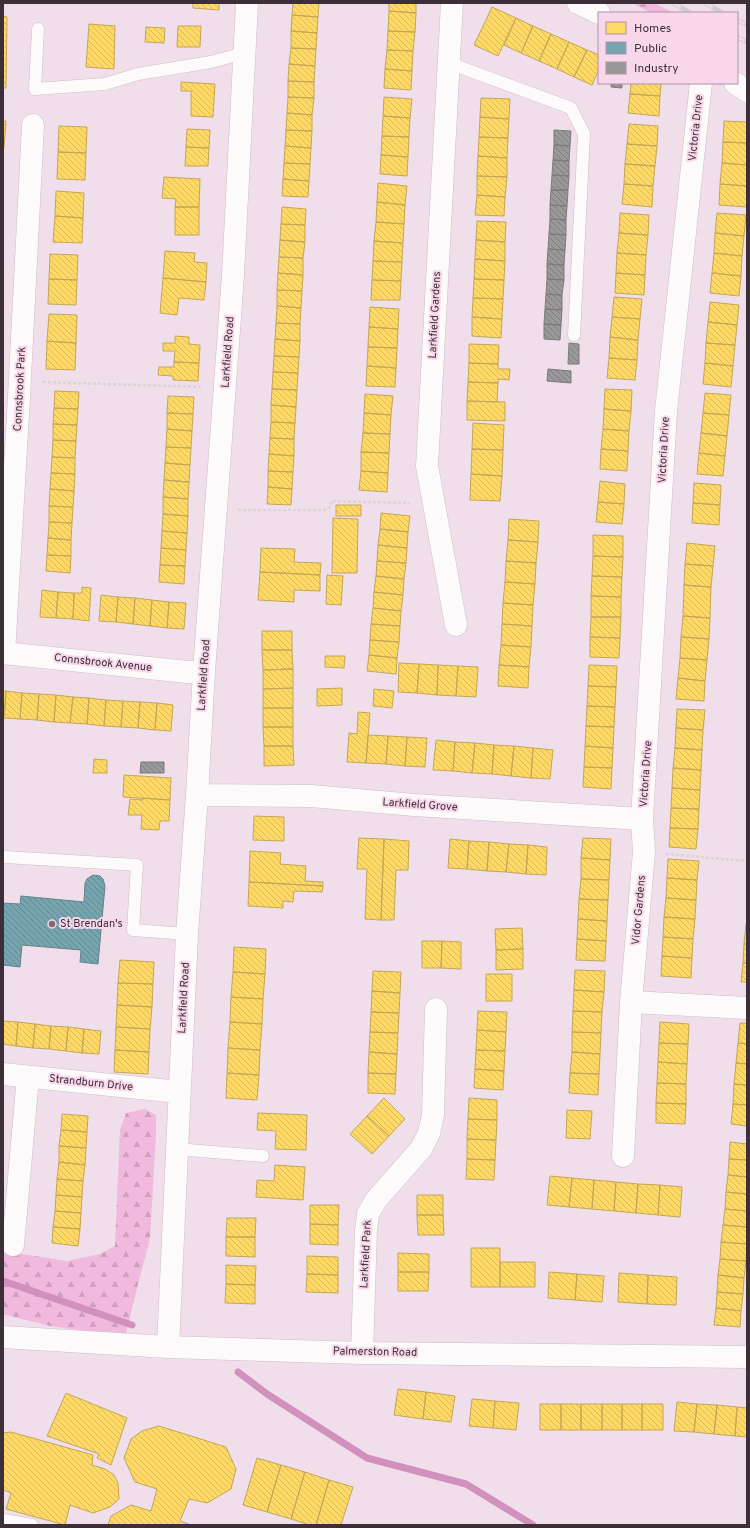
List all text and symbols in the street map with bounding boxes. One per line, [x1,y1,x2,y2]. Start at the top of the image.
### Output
legend [598,12,738,84]
text: Homes [634,21,671,37]
text: Public [634,41,667,57]
text: Industry [634,61,679,77]
street label: Victoria Drive [686,94,706,162]
street label: Larkfield Gardens [426,271,444,359]
street label: Larkfield Road [219,316,237,388]
street label: Connsbrook Park [11,346,29,432]
street label: Victoria Drive [655,416,673,484]
street label: Larkfield Road [195,639,213,711]
street label: Connsbrook Avenue [53,651,153,675]
street label: Victoria Drive [637,740,655,808]
street label: Larkfield Grove [382,795,458,815]
street label: Vidor Gardens [629,874,649,946]
place label: St Brendan's [60,917,123,931]
marker: St Brendan's [47,919,57,929]
street label: Larkfield Road [175,962,193,1034]
street label: Strandburn Drive [48,1072,134,1094]
street label: Larkfield Park [357,1219,375,1289]
street label: Palmerston Road [333,1344,417,1360]

